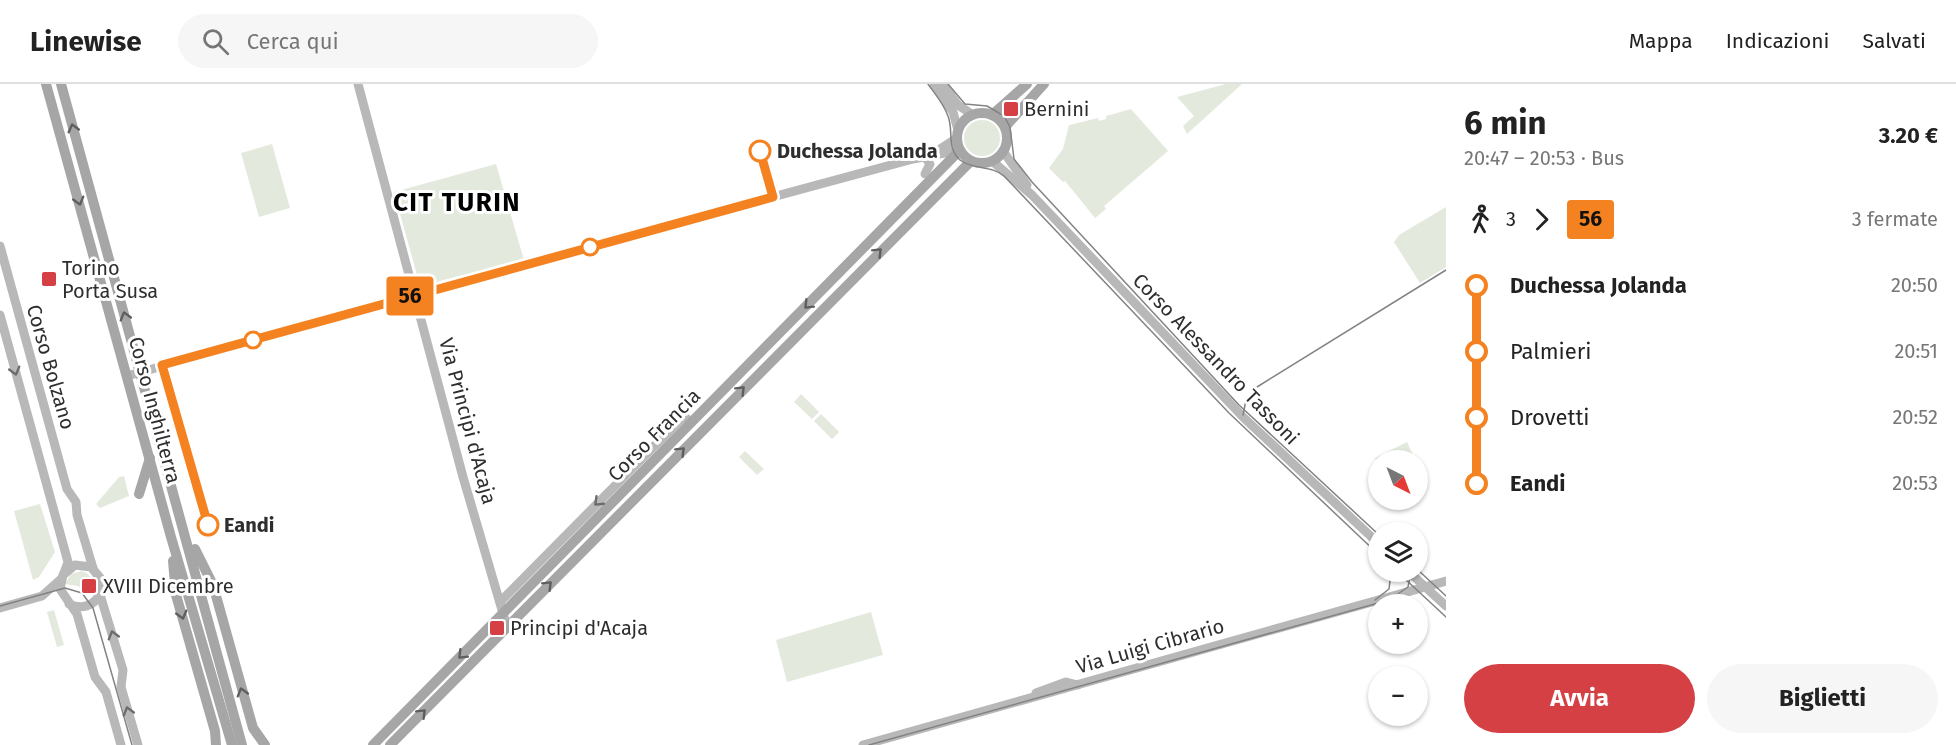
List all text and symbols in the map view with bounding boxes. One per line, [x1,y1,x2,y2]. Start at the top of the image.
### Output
search box [178,14,598,68]
text: Linewise [30,25,142,58]
icon: search [199,25,232,58]
text: Cerca qui [247,28,339,55]
text: Mappa [1629,28,1693,54]
text: Indicazioni [1726,28,1829,54]
text: Salvati [1862,28,1926,54]
place label: Bernini [1024,97,1090,121]
marker: Bernini [1002,100,1020,118]
text: 6 min [1464,103,1547,143]
text: 3.20 € [1879,122,1938,149]
one-way arrow [68,123,80,134]
place label: Duchessa Jolanda [777,139,938,163]
marker: Duchessa Jolanda [749,140,771,162]
text: 20:47 – 20:53 · Bus [1464,146,1624,170]
district label: CIT TURIN [393,187,521,218]
one-way arrow [71,196,84,206]
icon: walk [1464,203,1497,236]
icon: forward [1525,203,1558,236]
text: 56 [1579,206,1602,232]
text: 3 [1506,207,1516,231]
text: 3 fermate [1852,207,1938,231]
unlabelled marker [581,238,599,256]
one-way arrow [871,248,882,259]
place label: Torino Porta Susa [62,256,158,303]
street label: Corso Alessandro Tassoni [1128,268,1304,450]
marker: Torino Porta Susa [40,270,58,288]
text: Duchessa Jolanda [1510,272,1687,299]
text: 20:50 [1891,273,1938,297]
line badge: 56 [383,276,437,316]
text: 56 [398,283,422,309]
one-way arrow [805,297,816,308]
street label: Corso Bolzano [22,302,80,432]
one-way arrow [120,311,132,322]
unlabelled marker [244,331,262,349]
street label: Corso Inghilterra [124,334,186,486]
street label: Via Principi d'Acaja [434,335,502,507]
text: Palmieri [1510,338,1592,365]
text: 20:51 [1894,339,1938,363]
one-way arrow [8,366,21,376]
street label: Corso Francia [603,384,705,486]
one-way arrow [734,387,745,398]
text: Drovetti [1510,404,1590,431]
text: 20:52 [1892,405,1938,429]
one-way arrow [673,448,684,459]
north arrow [1368,450,1428,510]
map controls [1368,450,1428,726]
text: Eandi [1510,470,1565,497]
text: 20:53 [1892,471,1938,495]
one-way arrow [595,495,605,506]
place label: Eandi [224,513,274,537]
marker: Eandi [197,514,219,536]
button: layers [1368,522,1428,582]
place label: XVIII Dicembre [103,574,234,598]
marker: XVIII Dicembre [80,577,98,595]
one-way arrow [541,582,552,592]
button: + [1368,594,1428,654]
one-way arrow [175,609,187,620]
street label: Via Luigi Cibrario [1073,613,1227,679]
place label: Principi d'Acaja [510,616,648,640]
marker: Principi d'Acaja [488,619,506,637]
one-way arrow [108,630,120,641]
one-way arrow [459,647,470,658]
button: Avvia [1464,664,1695,733]
button: Biglietti [1707,664,1938,733]
button: − [1368,666,1428,726]
one-way arrow [237,687,250,697]
one-way arrow [123,706,135,717]
one-way arrow [414,710,425,721]

